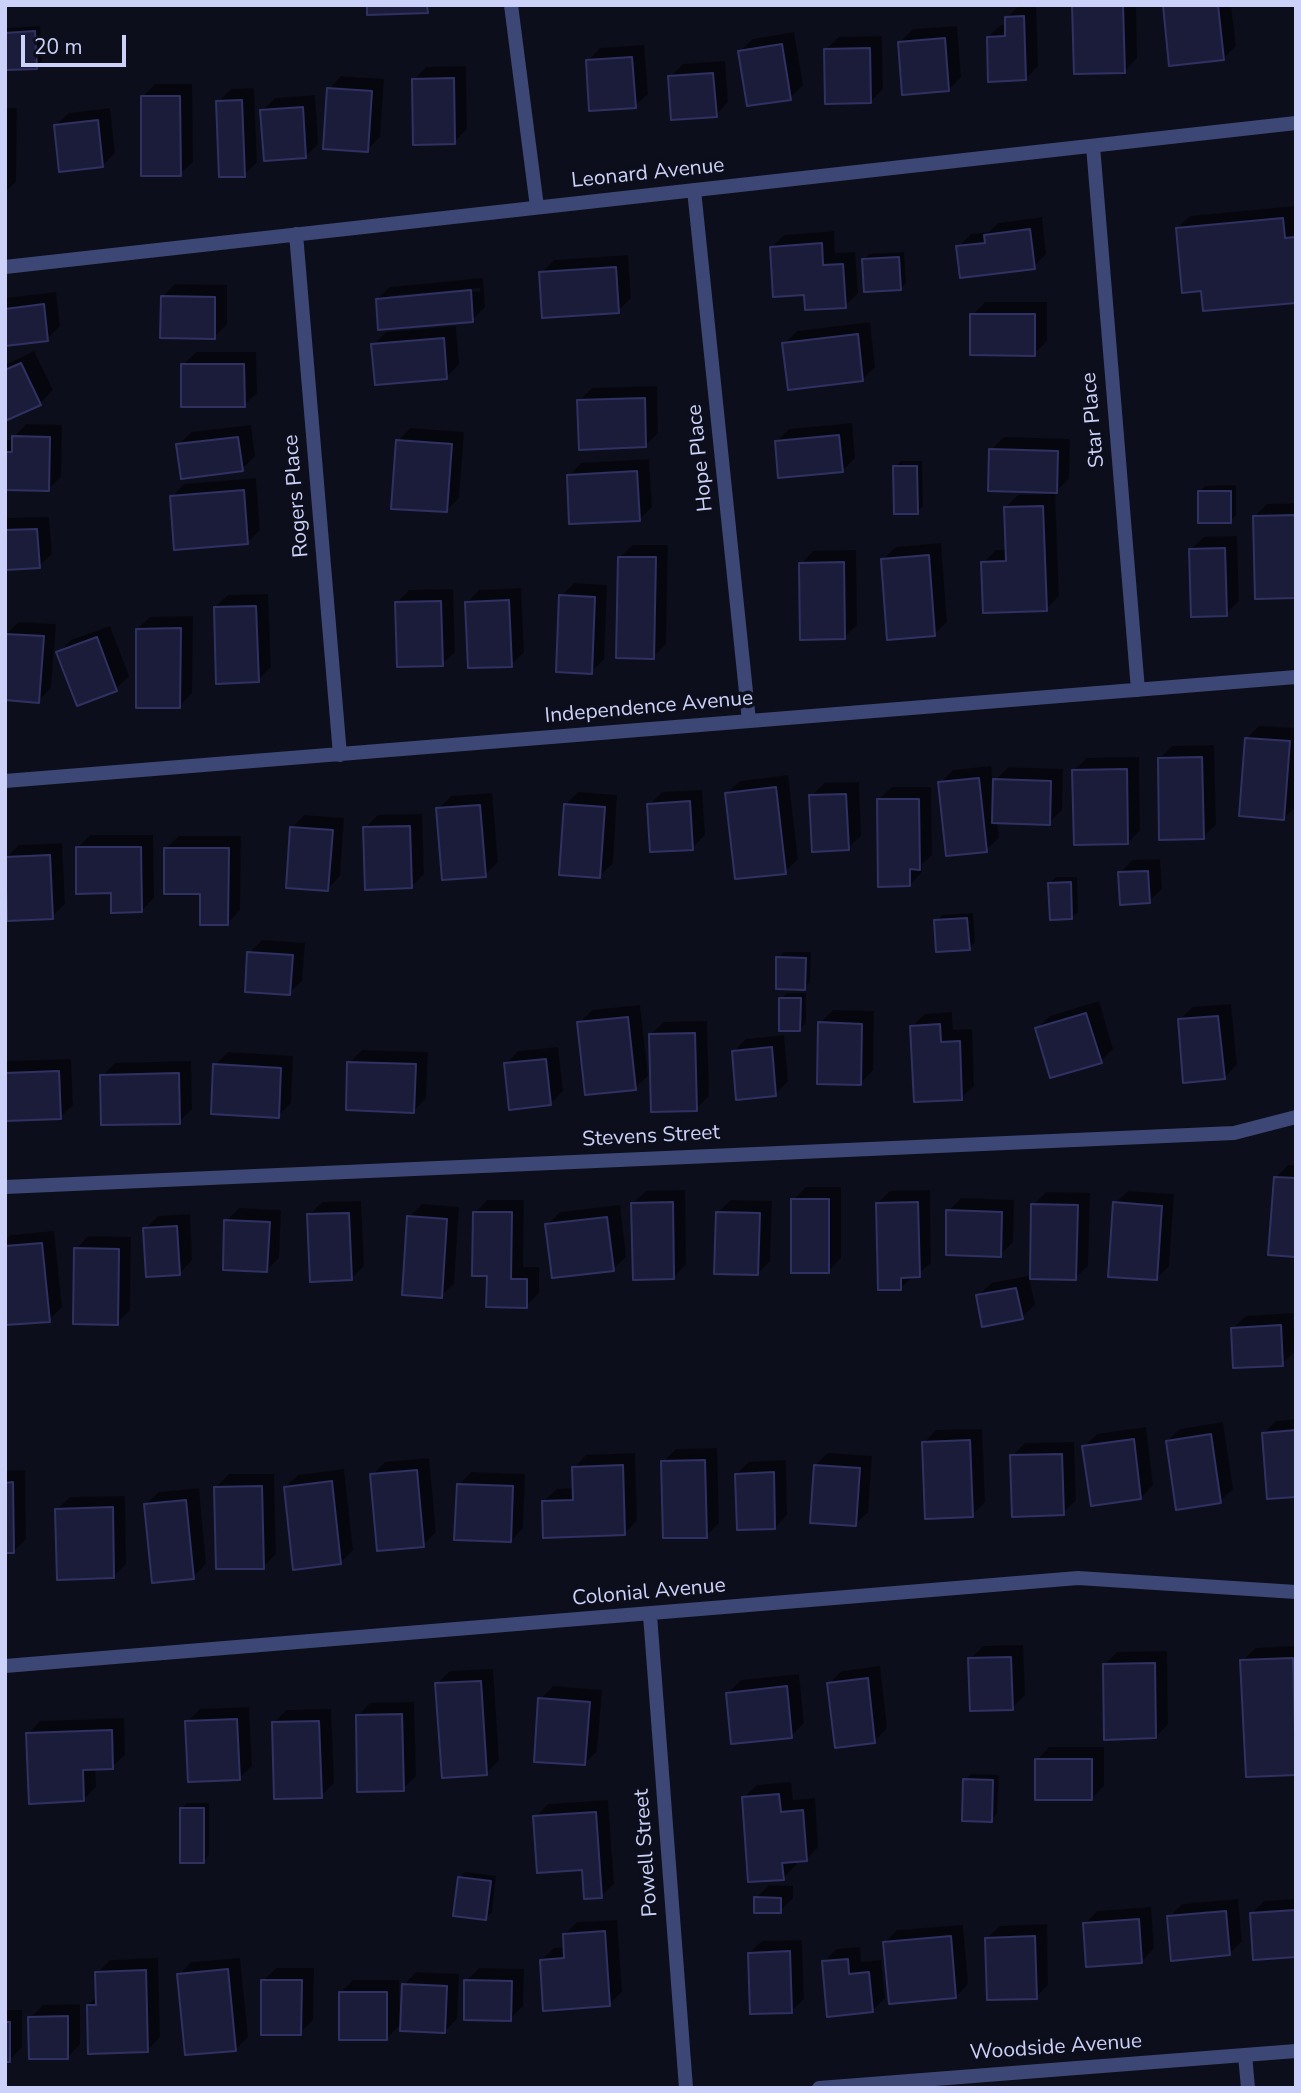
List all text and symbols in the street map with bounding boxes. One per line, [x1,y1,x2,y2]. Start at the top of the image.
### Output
scale bar [24,21,130,65]
text: 20 m [34,33,83,61]
street label: Leonard Avenue [570,153,726,195]
street label: Star Place [1077,371,1111,469]
street label: Hope Place [683,403,719,513]
street label: Rogers Place [279,434,315,558]
street label: Independence Avenue [544,686,754,730]
street label: Stevens Street [582,1121,720,1153]
street label: Colonial Avenue [571,1574,727,1612]
street label: Powell Street [630,1788,664,1918]
street label: Woodside Avenue [969,2029,1143,2067]

